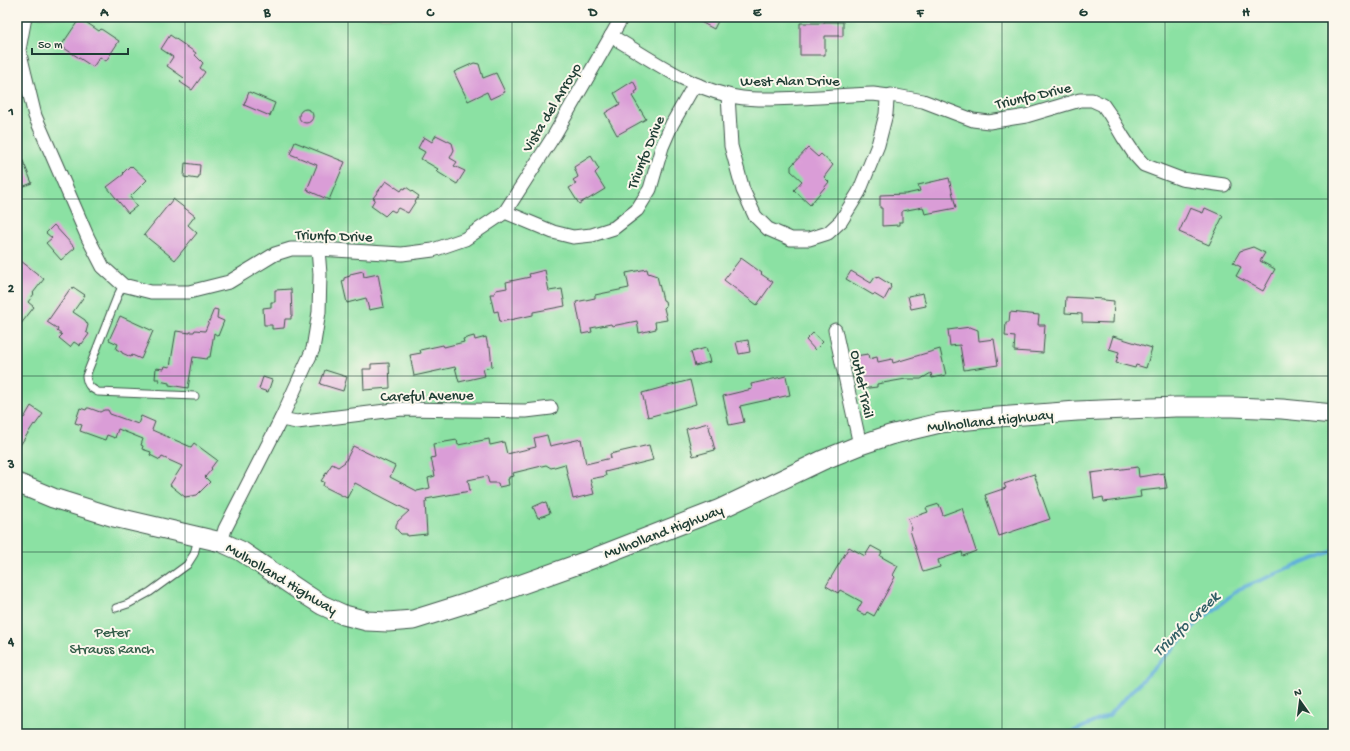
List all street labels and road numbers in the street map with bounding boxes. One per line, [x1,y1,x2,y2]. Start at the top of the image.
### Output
street label: Vista del Arroyo [518,60,587,157]
street label: West Alan Drive [740,73,840,91]
street label: Triunfo Drive [993,79,1073,115]
street label: Triunfo Drive [624,113,670,193]
street label: Triunfo Drive [294,227,373,247]
street label: Outlet Trail [845,349,877,420]
street label: Careful Avenue [380,387,474,407]
street label: Mulholland Highway [926,406,1055,438]
street label: Mulholland Highway [601,502,727,564]
street label: Mulholland Highway [222,539,340,620]

